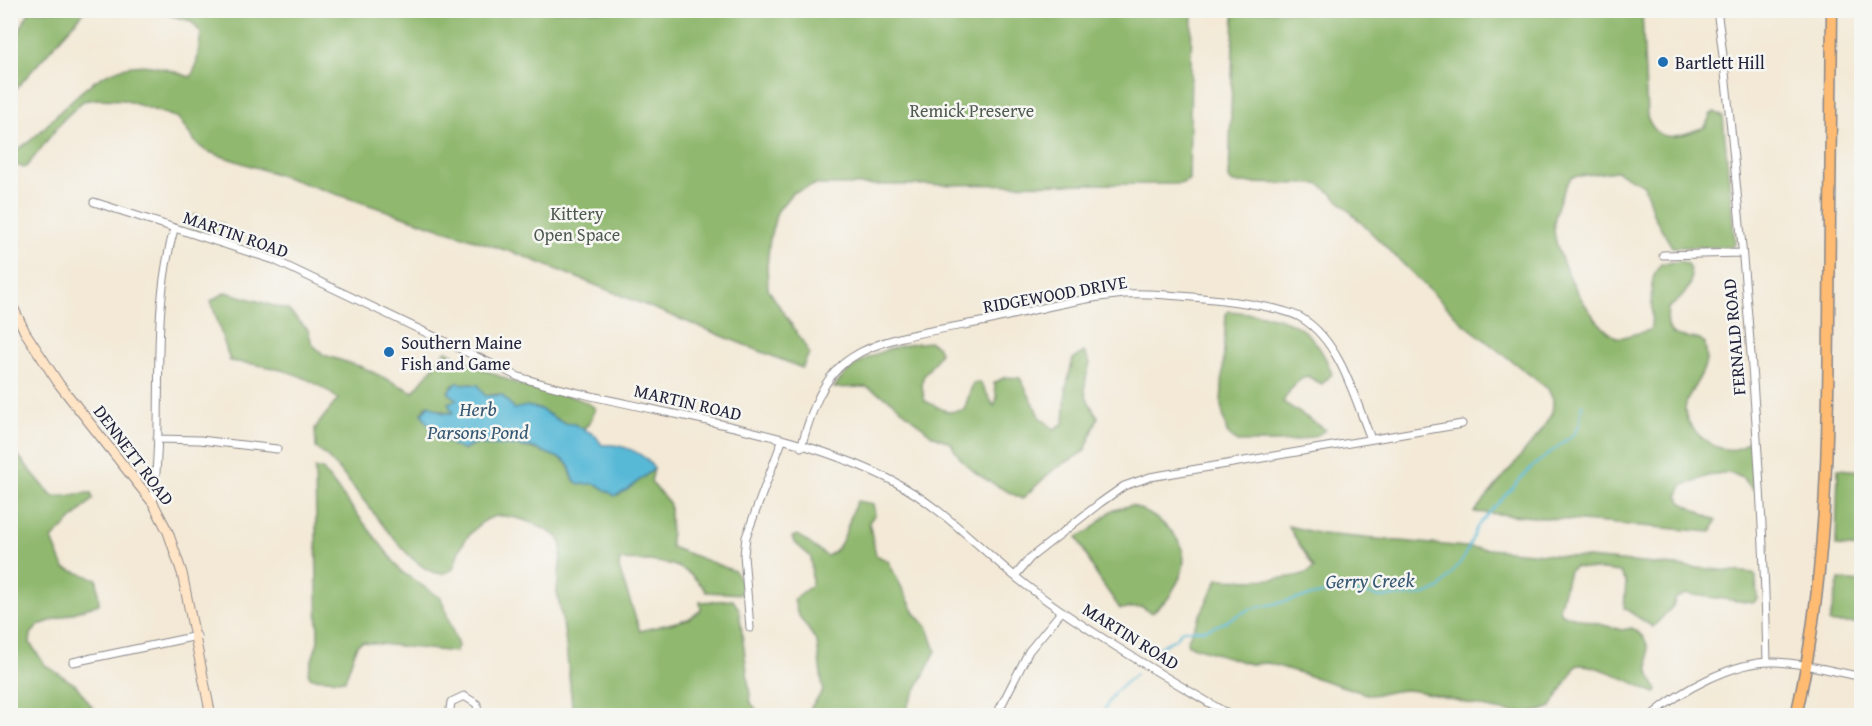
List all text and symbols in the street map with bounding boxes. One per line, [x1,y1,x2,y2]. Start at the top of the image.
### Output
place label: Bartlett Hill [1675,49,1765,76]
marker: Bartlett Hill [1656,55,1670,69]
park label: Remick Preserve [910,97,1034,124]
park label: Kittery Open Space [534,200,620,248]
street label: MARTIN ROAD [180,203,292,265]
street label: RIDGEWOOD DRIVE [981,268,1129,320]
street label: FERNALD ROAD [1715,277,1753,397]
place label: Southern Maine Fish and Game [401,329,522,377]
marker: Southern Maine Fish and Game [382,345,396,359]
street label: MARTIN ROAD [632,377,745,428]
water label: Herb Parsons Pond [426,394,529,446]
street label: DENNETT ROAD [87,399,181,511]
water label: Gerry Creek [1325,565,1416,595]
street label: MARTIN ROAD [1077,595,1185,677]

